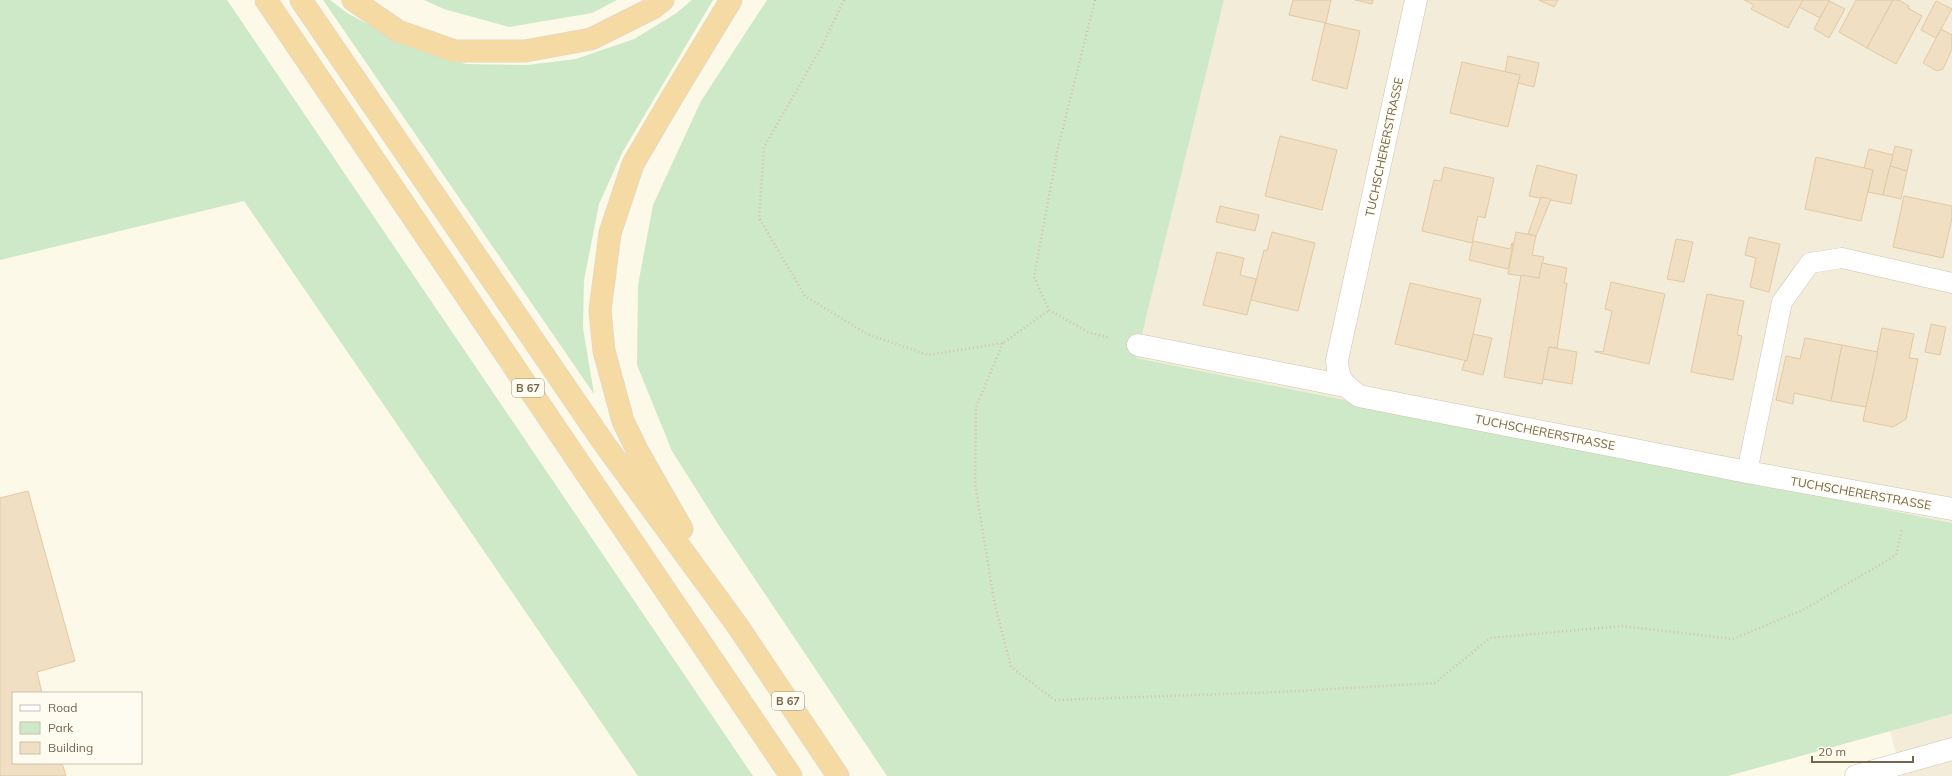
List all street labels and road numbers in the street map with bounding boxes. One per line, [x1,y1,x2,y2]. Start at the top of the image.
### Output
street label: TUCHSCHERERSTRASSE [1362,76,1406,218]
road number: B 67 [512,379,544,397]
street label: TUCHSCHERERSTRASSE [1474,411,1616,453]
street label: TUCHSCHERERSTRASSE [1790,473,1932,513]
road number: B 67 [772,692,804,710]

